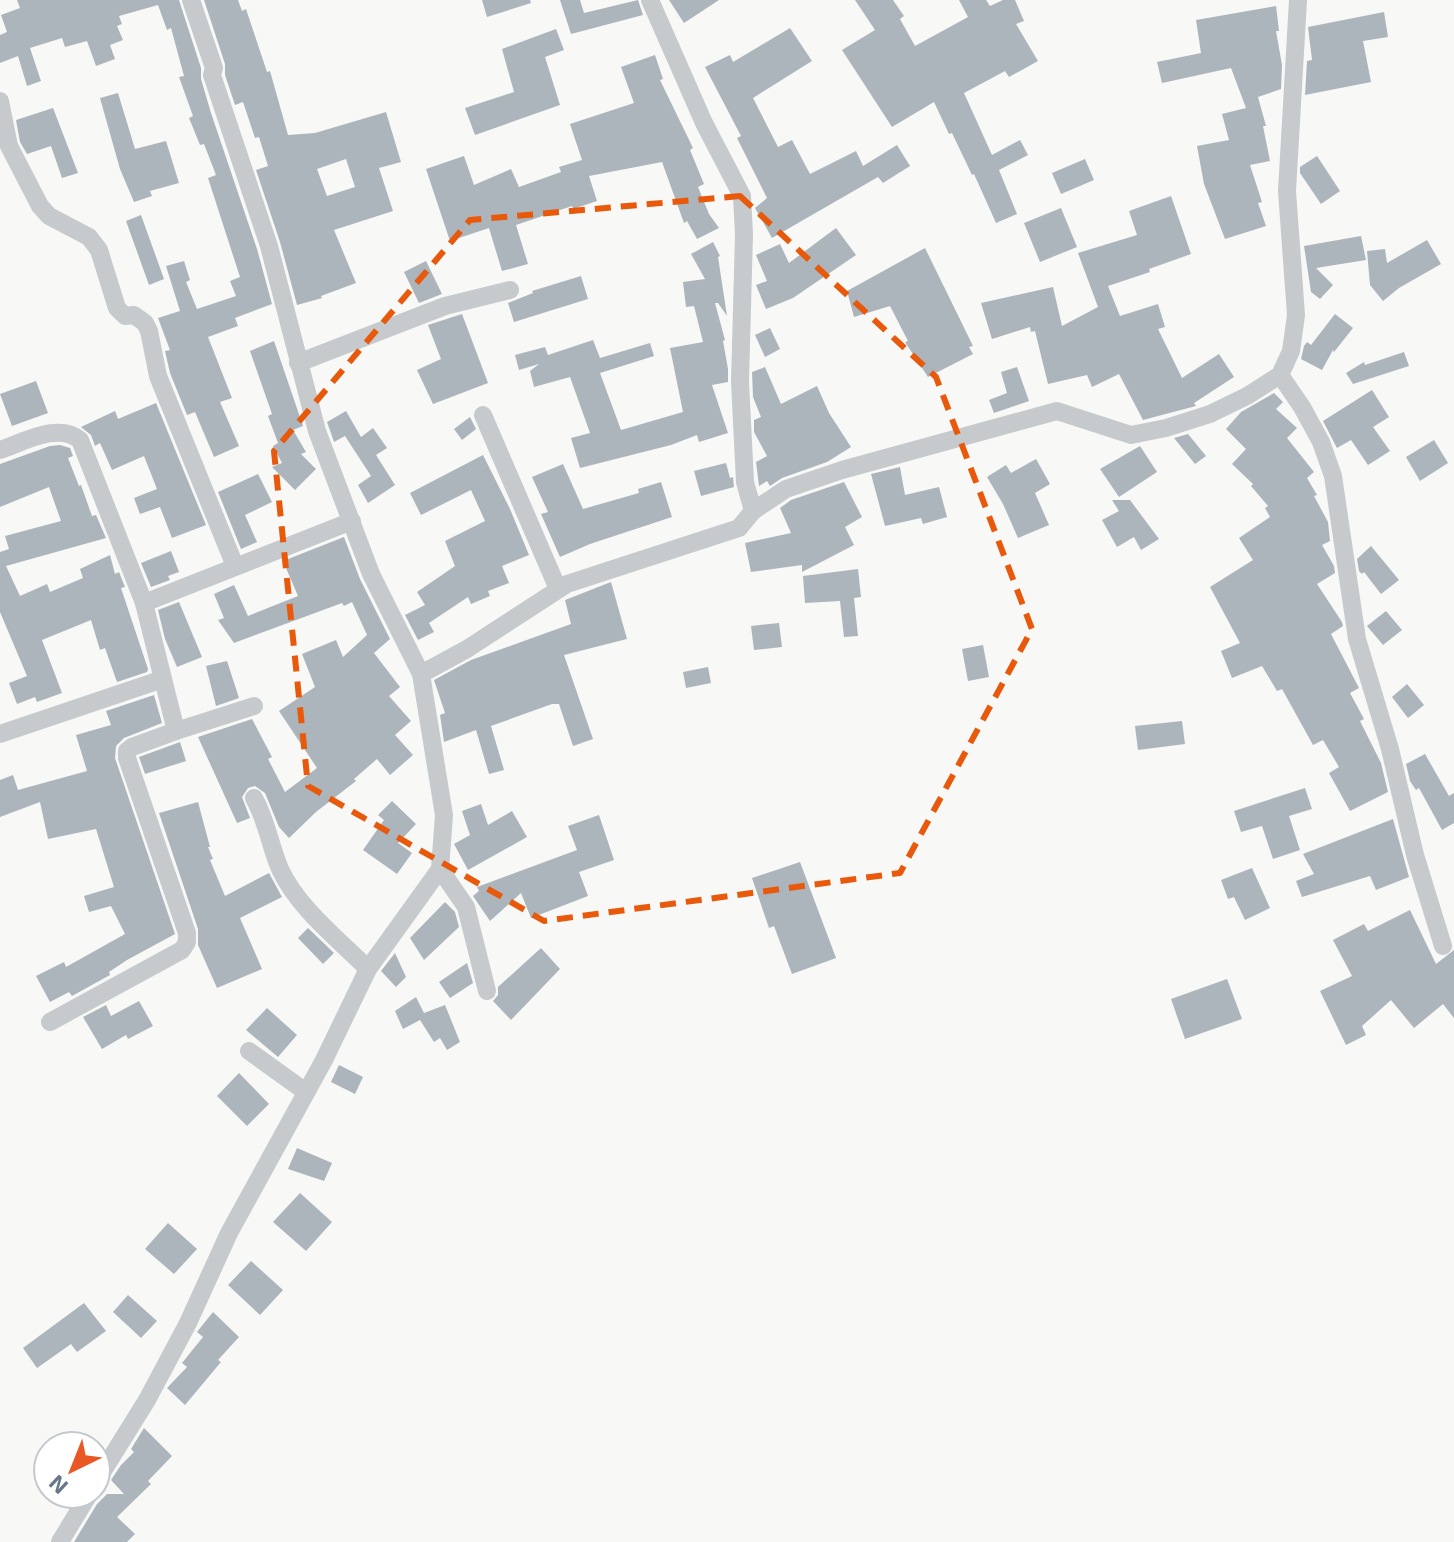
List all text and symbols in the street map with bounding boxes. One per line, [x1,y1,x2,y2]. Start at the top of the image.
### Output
north arrow [32,1430,112,1510]
text: N [43,1470,72,1500]

